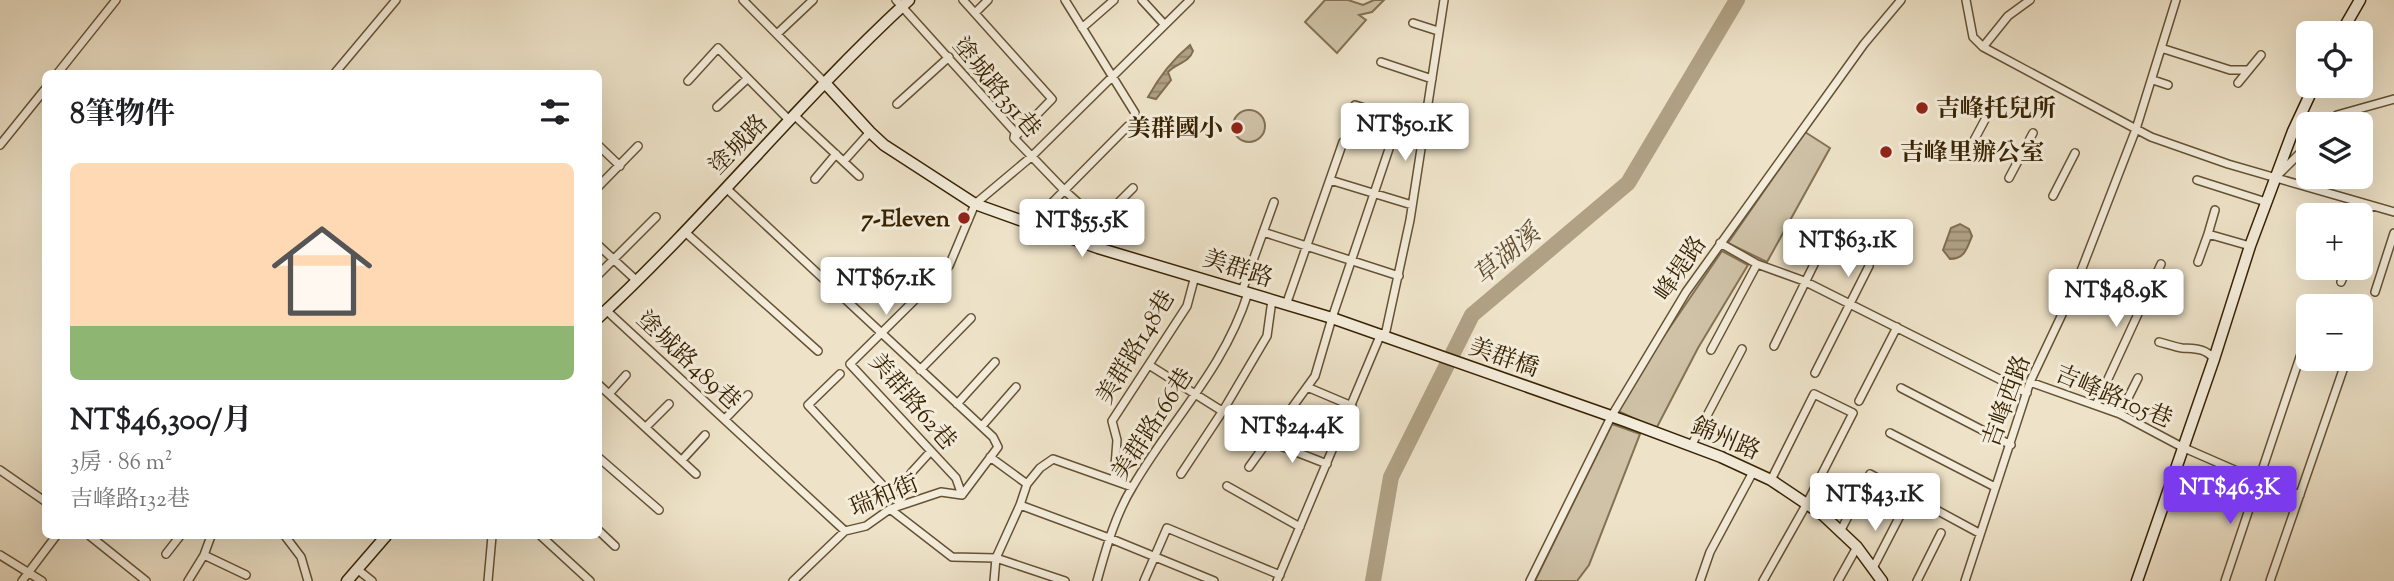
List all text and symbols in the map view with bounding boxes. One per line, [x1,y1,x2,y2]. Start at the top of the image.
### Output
map controls [2296,21,2373,371]
button: locate [2296,21,2373,98]
street label: 塗城路351巷 [943,31,1048,146]
icon: filters [536,93,574,131]
place label: 吉峰托兒所 [1936,93,2056,127]
text: 8筆物件 [70,94,175,137]
marker: 吉峰托兒所 [1914,100,1930,116]
pin: NT$50.1K [1333,104,1477,163]
street label: 塗城路 [702,108,777,183]
text: NT$50.1K [1357,109,1453,142]
button: layers [2296,112,2373,189]
place label: 美群國小 [1127,113,1223,147]
marker: 美群國小 [1229,120,1245,136]
place label: 吉峰里辦公室 [1900,137,2044,171]
marker: 吉峰里辦公室 [1878,144,1894,160]
pin: NT$55.5K [1010,200,1154,259]
place label: 7-Eleven [861,203,951,237]
button: + [2296,203,2373,280]
text: NT$55.5K [1035,205,1129,238]
icon: home [259,208,385,334]
marker: 7-Eleven [956,210,972,226]
water label: 草湖溪 [1466,215,1552,295]
pin: NT$63.1K [1776,219,1920,279]
text: NT$63.1K [1799,225,1897,258]
street label: 峰堤路 [1647,230,1716,308]
street label: 美群路 [1198,243,1277,297]
pin: NT$67.1K [814,258,958,317]
text: NT$67.1K [837,263,935,296]
pin: NT$48.9K [2044,270,2188,329]
text: NT$48.9K [2065,275,2167,308]
street label: 美群路148巷 [1089,284,1184,412]
button: − [2296,294,2373,371]
street label: 塗城路489巷 [628,304,747,419]
street label: 美群橋 [1464,331,1543,387]
street label: 美群路62巷 [860,346,963,458]
street label: 吉峰西路 [1975,351,2040,453]
street label: 吉峰路105巷 [2049,358,2177,438]
street label: 美群路166巷 [1105,362,1203,488]
text: NT$46,300/月 [70,400,252,443]
pin: NT$24.4K [1220,406,1364,465]
street label: 錦州路 [1685,410,1765,470]
text: NT$24.4K [1240,411,1344,444]
text: 3房 · 86 m² [70,447,173,480]
pin: NT$46.3K [2158,466,2302,526]
street label: 瑞和街 [845,468,924,526]
text: NT$46.3K [2180,472,2280,505]
pin: NT$43.1K [1803,474,1947,533]
text: NT$43.1K [1826,479,1924,512]
text: 吉峰路132巷 [70,484,190,517]

